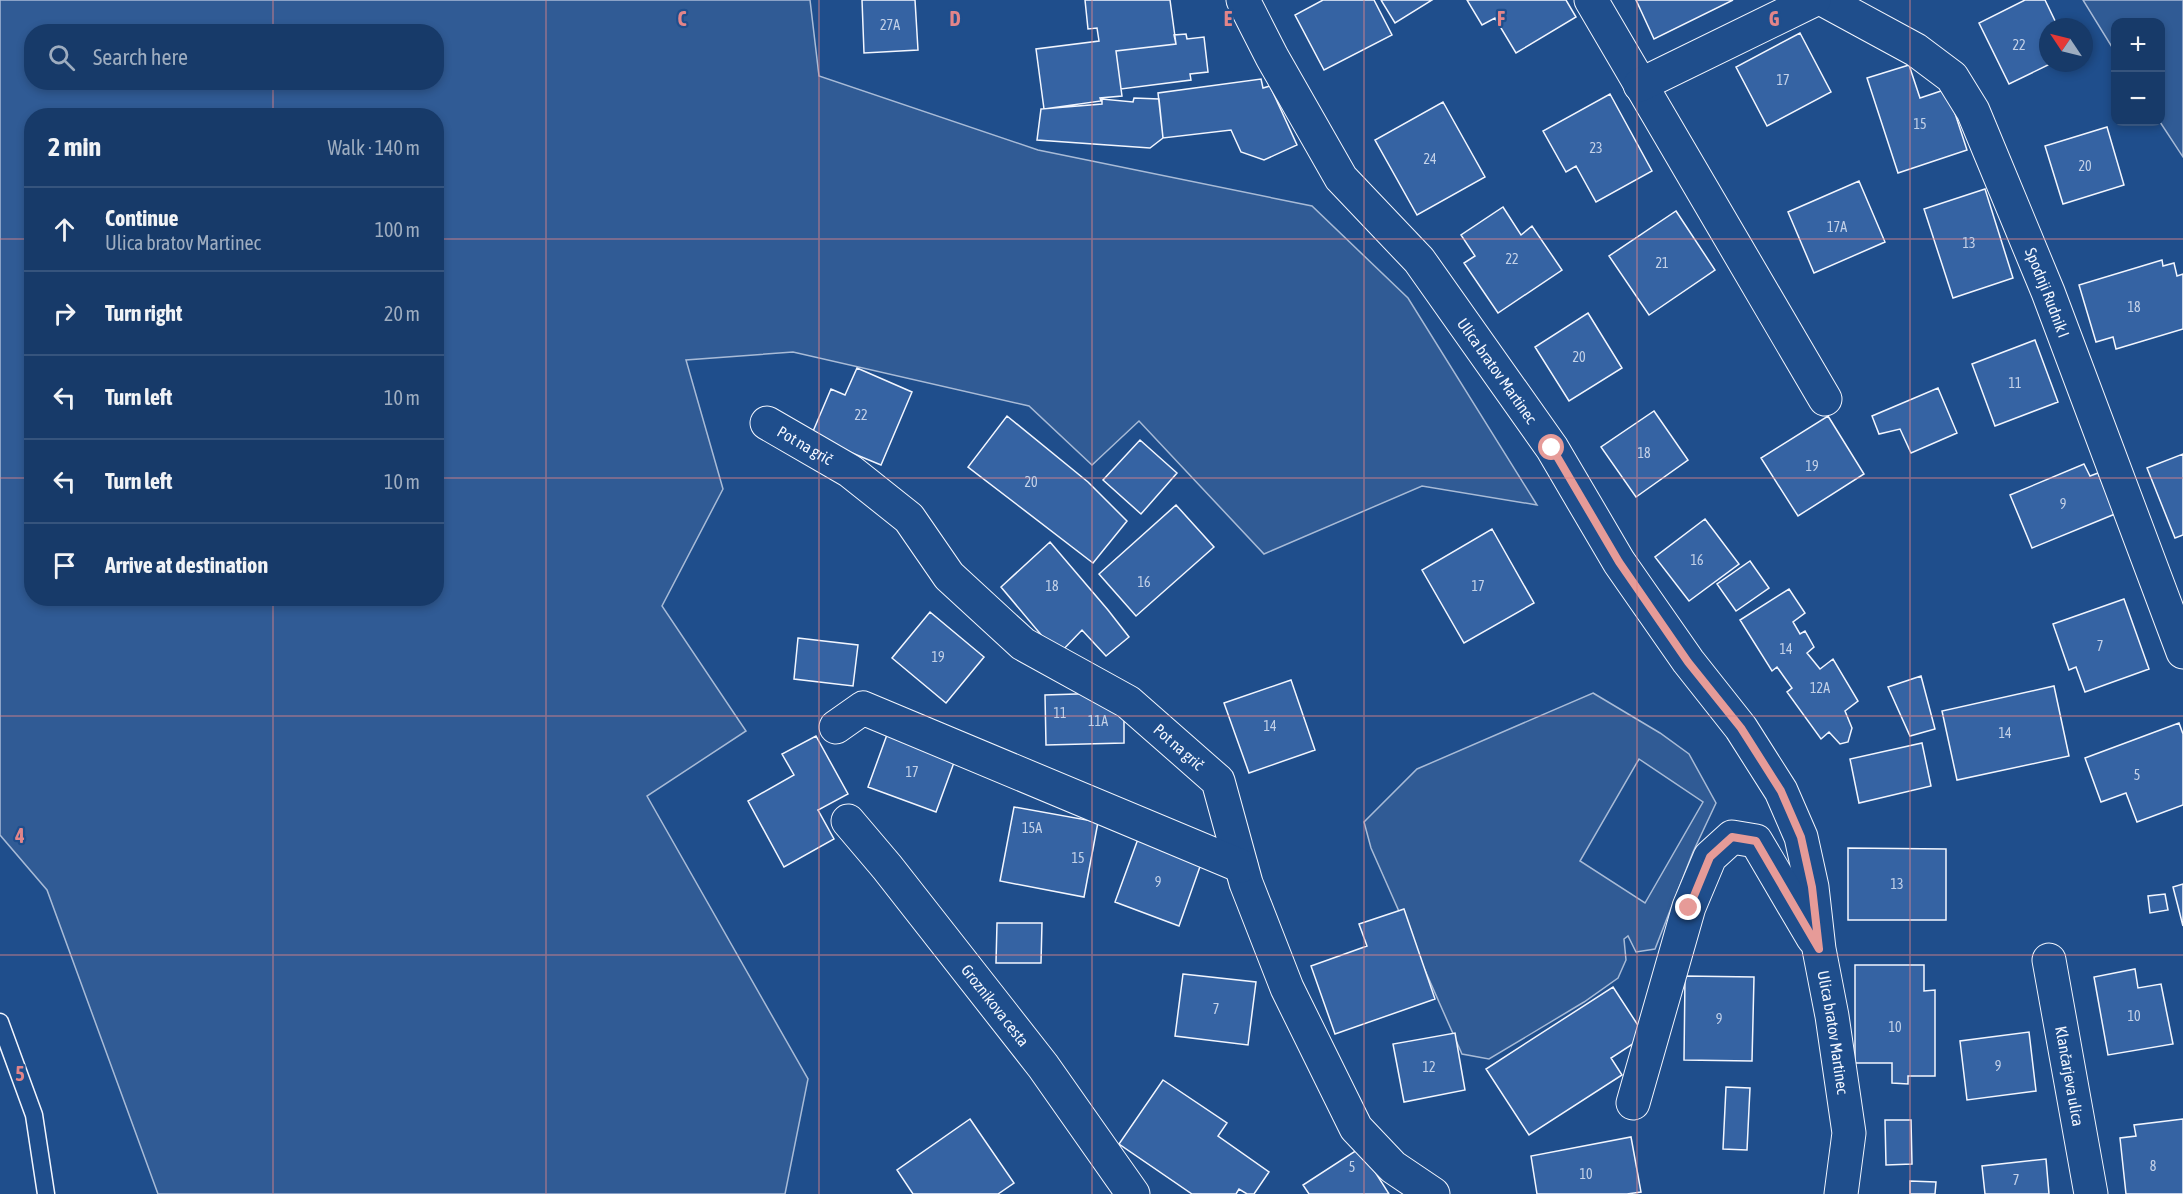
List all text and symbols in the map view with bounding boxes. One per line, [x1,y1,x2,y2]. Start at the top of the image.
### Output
text: C [678,7,687,30]
text: D [949,7,961,30]
text: E [1224,7,1233,30]
text: F [1497,7,1505,30]
text: G [1769,7,1780,30]
house number: 27A [880,17,900,33]
north arrow [2039,18,2093,72]
map controls [2111,18,2165,126]
button: + [2111,18,2165,72]
search box [24,24,444,90]
house number: 22 [2012,37,2026,53]
icon: search [45,41,78,74]
text: Search here [93,44,188,70]
house number: 17 [1776,72,1790,88]
button: − [2111,72,2165,126]
house number: 15 [1913,116,1927,132]
text: 2 min [48,132,101,162]
text: Walk · 140 m [328,136,420,159]
house number: 23 [1589,140,1603,156]
house number: 24 [1423,151,1437,167]
house number: 20 [2078,158,2092,174]
text: Continue [105,205,179,231]
icon: ahead [48,213,81,246]
text: 100 m [375,218,420,241]
house number: 17A [1827,219,1847,235]
text: Ulica bratov Martinec [105,231,261,254]
house number: 13 [1962,235,1976,251]
street label: Spodnji Rudnik I [2022,245,2073,340]
house number: 22 [1505,251,1519,267]
house number: 21 [1655,255,1669,271]
icon: right [48,297,81,330]
house number: 18 [2127,299,2141,315]
text: Turn right [105,300,182,326]
text: 20 m [384,302,420,325]
street label: Ulica bratov Martinec [1454,314,1541,427]
house number: 20 [1572,349,1586,365]
house number: 11 [2008,375,2022,391]
icon: left [48,381,81,414]
text: Turn left [105,384,172,410]
text: 10 m [384,386,420,409]
house number: 22 [854,407,868,423]
street label: Pot na grič [774,422,836,468]
route start [1538,434,1564,460]
house number: 18 [1637,445,1651,461]
house number: 19 [1805,458,1819,474]
icon: left [48,465,81,498]
text: Turn left [105,468,172,494]
text: 10 m [384,470,420,493]
house number: 20 [1024,474,1038,490]
house number: 9 [2060,496,2066,512]
icon: arrive [48,549,81,582]
text: Arrive at destination [105,552,268,578]
house number: 16 [1690,552,1704,568]
house number: 16 [1137,574,1151,590]
house number: 18 [1045,578,1059,594]
house number: 17 [1471,578,1485,594]
house number: 7 [2097,638,2103,654]
house number: 14 [1779,641,1793,657]
house number: 19 [931,649,945,665]
house number: 12A [1810,680,1830,696]
house number: 11 [1053,705,1067,721]
house number: 11A [1088,713,1108,729]
house number: 14 [1263,718,1277,734]
street label: Pot na grič [1150,720,1208,774]
house number: 14 [1998,725,2012,741]
house number: 17 [905,764,919,780]
house number: 5 [2134,767,2140,783]
house number: 15A [1022,820,1042,836]
text: 4 [14,824,25,847]
house number: 15 [1071,850,1085,866]
house number: 9 [1155,874,1161,890]
house number: 13 [1890,876,1904,892]
route end [1675,894,1701,920]
street label: Groznikova cesta [958,961,1033,1050]
street label: Ulica bratov Martinec [1814,969,1852,1095]
house number: 7 [1213,1001,1219,1017]
house number: 10 [2127,1008,2141,1024]
house number: 9 [1716,1011,1722,1027]
house number: 10 [1888,1019,1902,1035]
street label: Klančarjeva ulica [2052,1025,2088,1128]
house number: 9 [1995,1058,2001,1074]
house number: 12 [1422,1059,1436,1075]
text: 5 [15,1062,25,1085]
house number: 8 [2150,1158,2157,1174]
house number: 5 [1349,1159,1355,1175]
house number: 10 [1579,1166,1593,1182]
house number: 7 [2013,1172,2019,1188]

